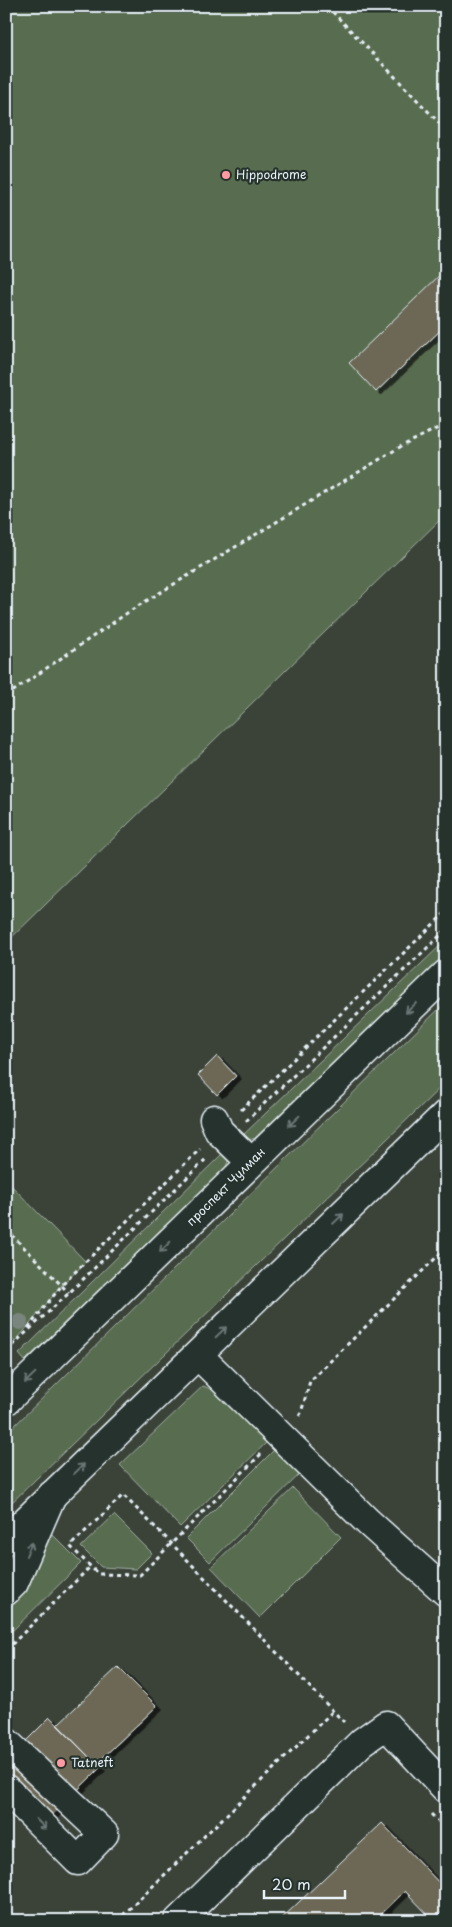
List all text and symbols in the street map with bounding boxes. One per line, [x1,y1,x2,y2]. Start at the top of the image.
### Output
place label: Hippodrome [236,165,306,183]
marker: Hippodrome [220,169,232,181]
one-way arrow [404,1002,417,1014]
one-way arrow [288,1115,300,1127]
street label: проспект Чулман [182,1143,269,1230]
one-way arrow [332,1213,344,1225]
one-way arrow [159,1241,171,1253]
one-way arrow [215,1326,227,1338]
one-way arrow [24,1372,36,1384]
one-way arrow [73,1463,85,1475]
one-way arrow [24,1542,34,1557]
place label: Tatneft [71,1753,114,1771]
marker: Tatneft [55,1757,67,1769]
one-way arrow [35,1818,47,1830]
scale bar [264,1867,346,1899]
text: 20 m [272,1872,311,1895]

